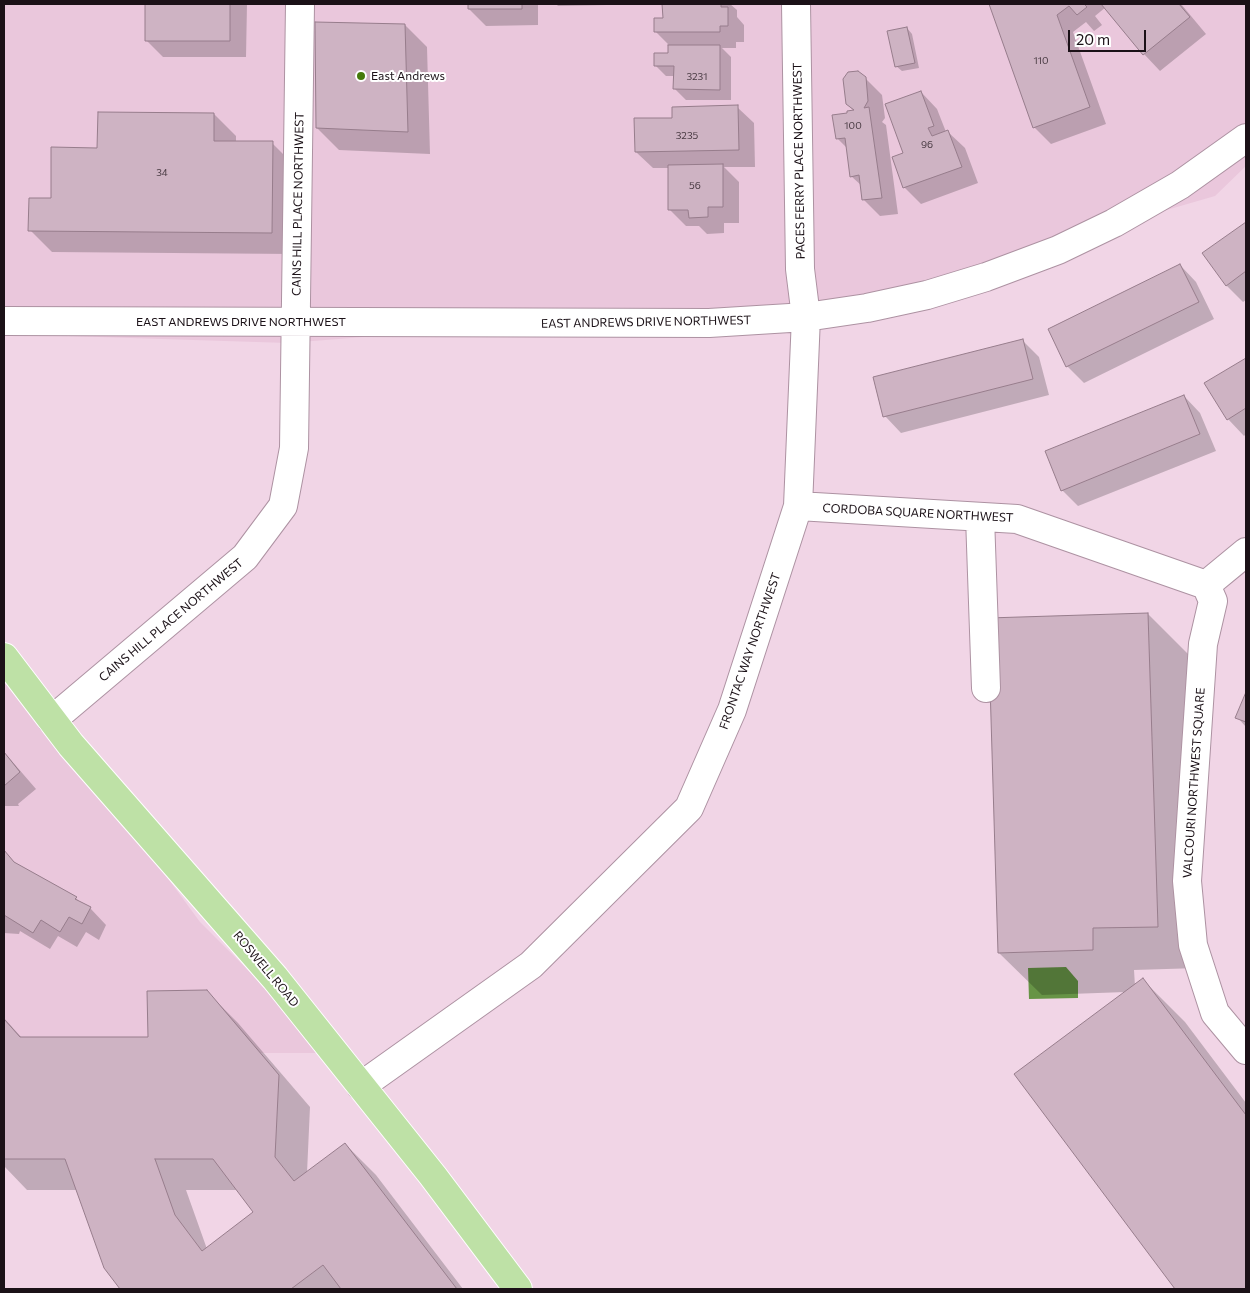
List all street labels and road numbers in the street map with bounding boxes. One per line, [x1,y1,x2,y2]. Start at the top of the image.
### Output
street label: PACES FERRY PLACE NORTHWEST [790,63,808,259]
street label: CAINS HILL PLACE NORTHWEST [289,112,307,296]
street label: EAST ANDREWS DRIVE NORTHWEST [541,313,751,331]
street label: EAST ANDREWS DRIVE NORTHWEST [136,315,346,329]
street label: CORDOBA SQUARE NORTHWEST [822,501,1014,525]
street label: CAINS HILL PLACE NORTHWEST [96,555,246,685]
street label: FRONTAC WAY NORTHWEST [716,571,784,731]
street label: VALCOURI NORTHWEST SQUARE [1180,687,1208,879]
street label: ROSWELL ROAD [230,928,302,1010]

